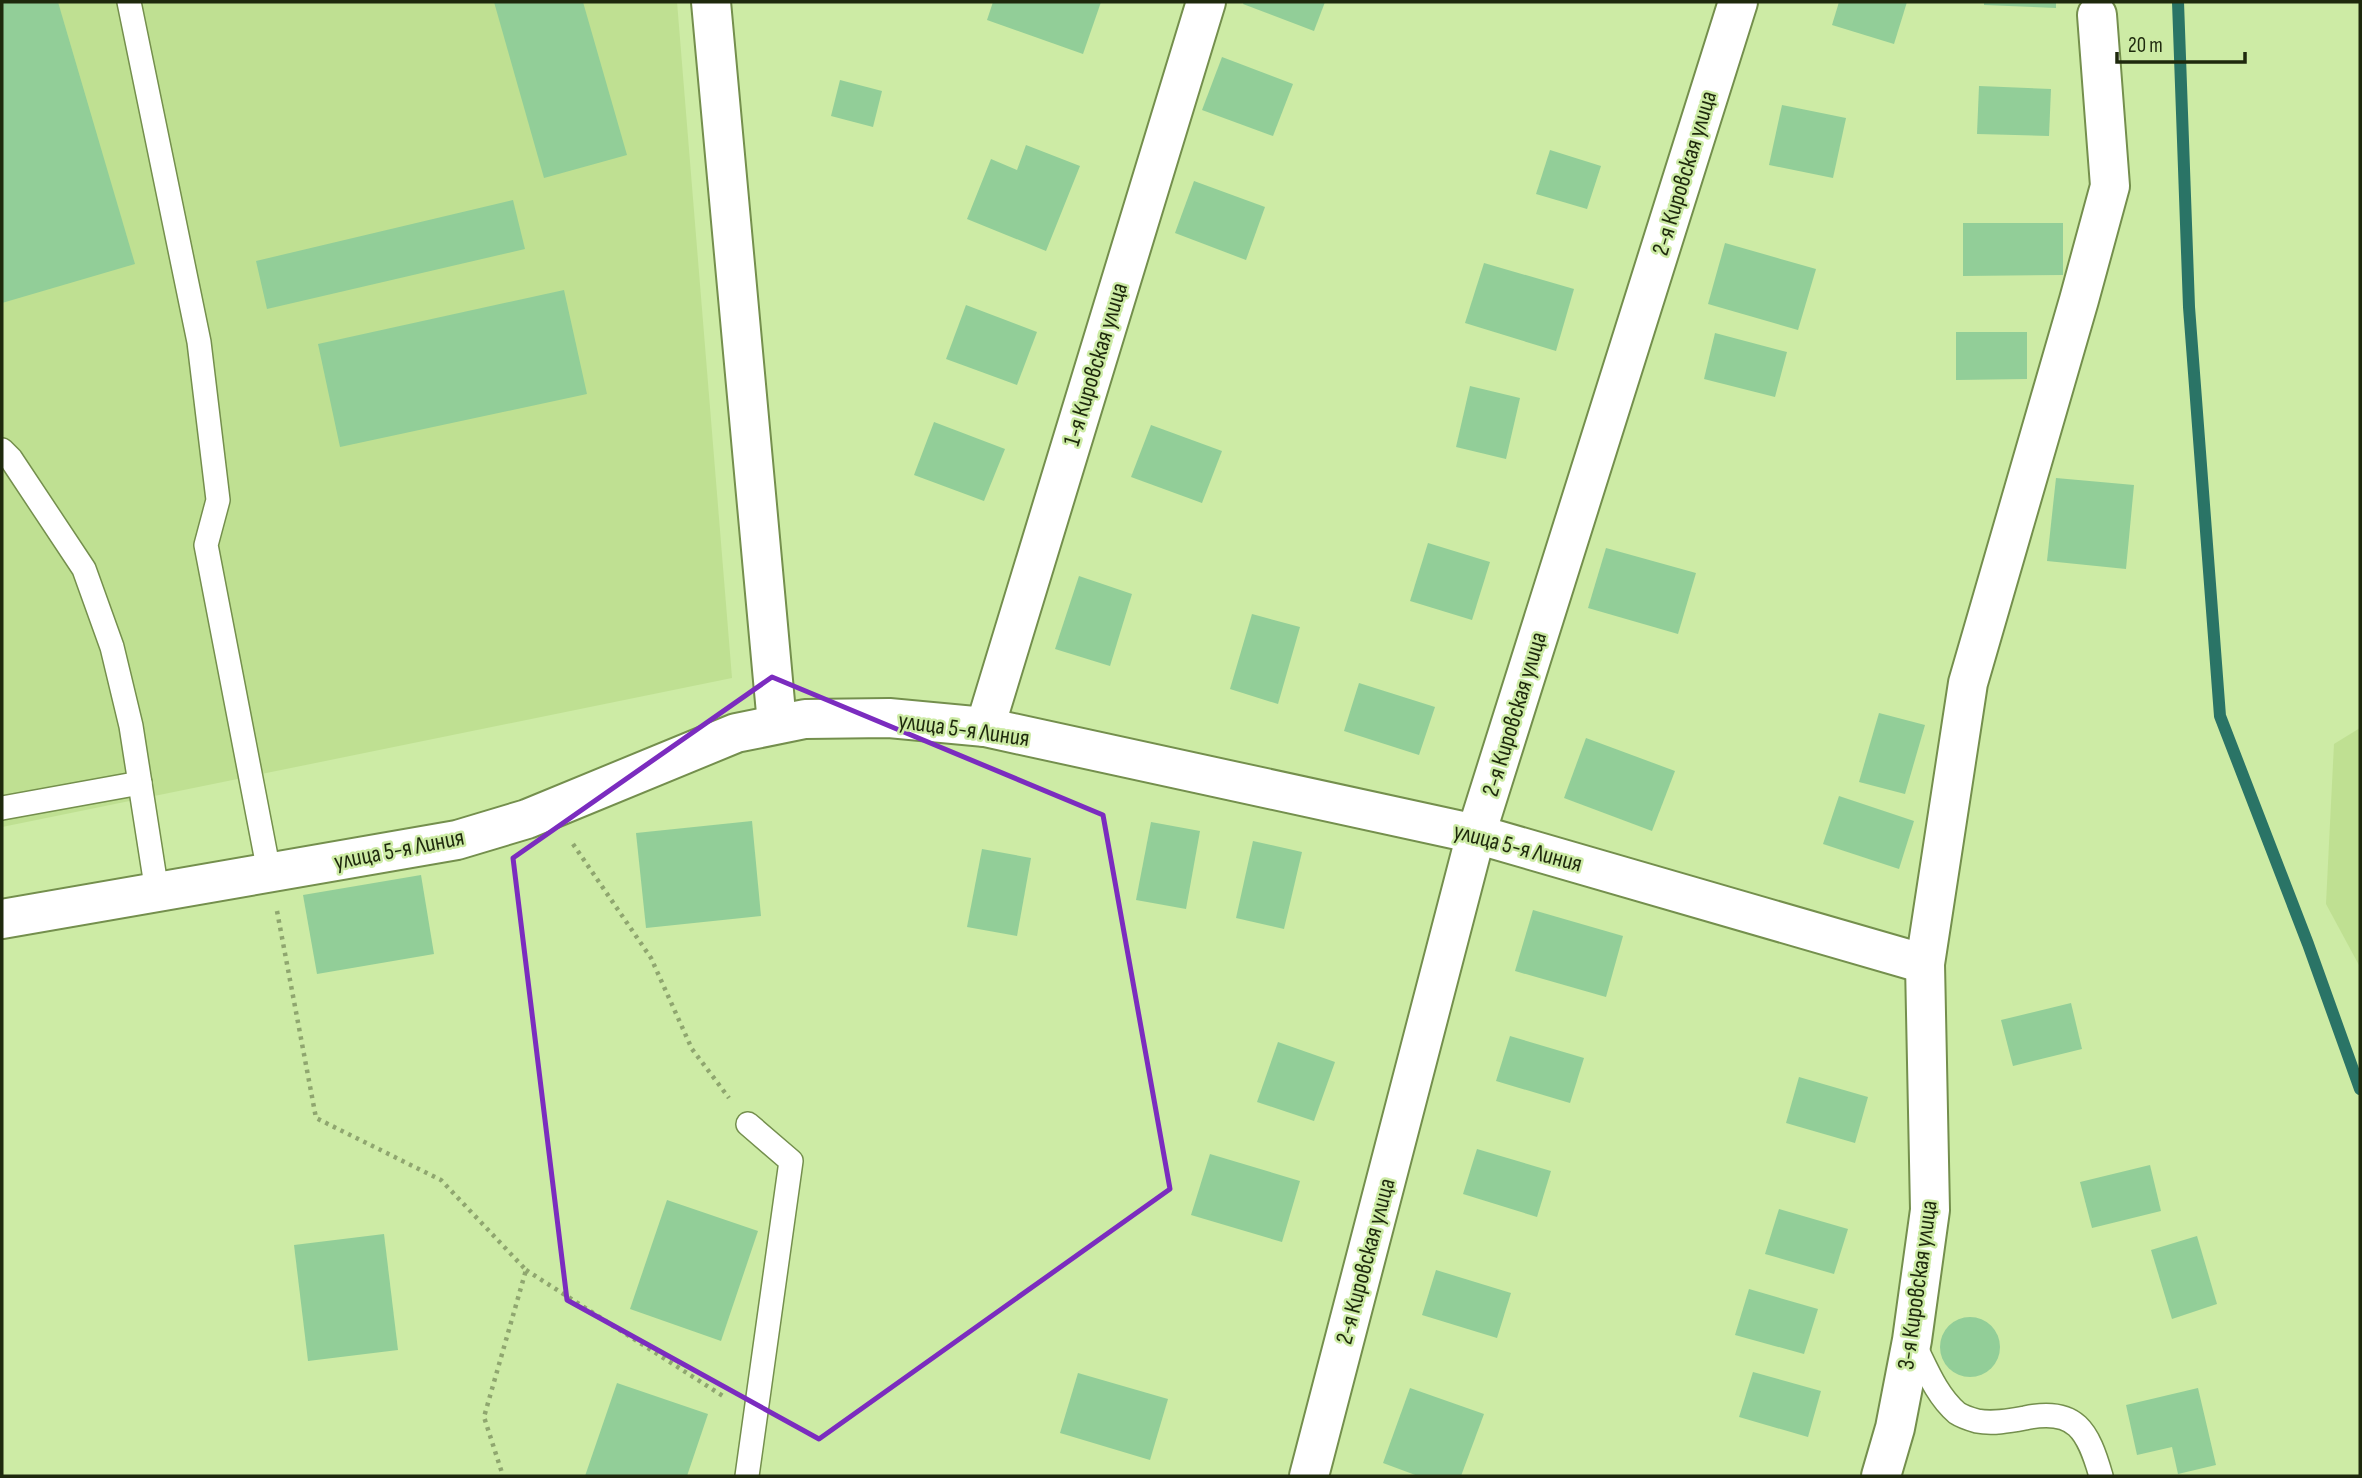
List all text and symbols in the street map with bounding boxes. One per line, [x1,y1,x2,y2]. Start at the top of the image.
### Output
scale bar [2117,21,2245,65]
text: 20 m [2128,33,2163,58]
street label: 2-я Кировская улица [1646,87,1723,259]
street label: 1-я Кировская улица [1057,279,1134,449]
street label: 2-я Кировская улица [1476,628,1553,800]
street label: улица 5-я Линия [897,706,1031,753]
street label: улица 5-я Линия [1450,816,1585,879]
street label: улица 5-я Линия [332,823,467,876]
street label: 2-я Кировская улица [1329,1175,1402,1347]
street label: 3-я Кировская улица [1891,1199,1944,1372]

